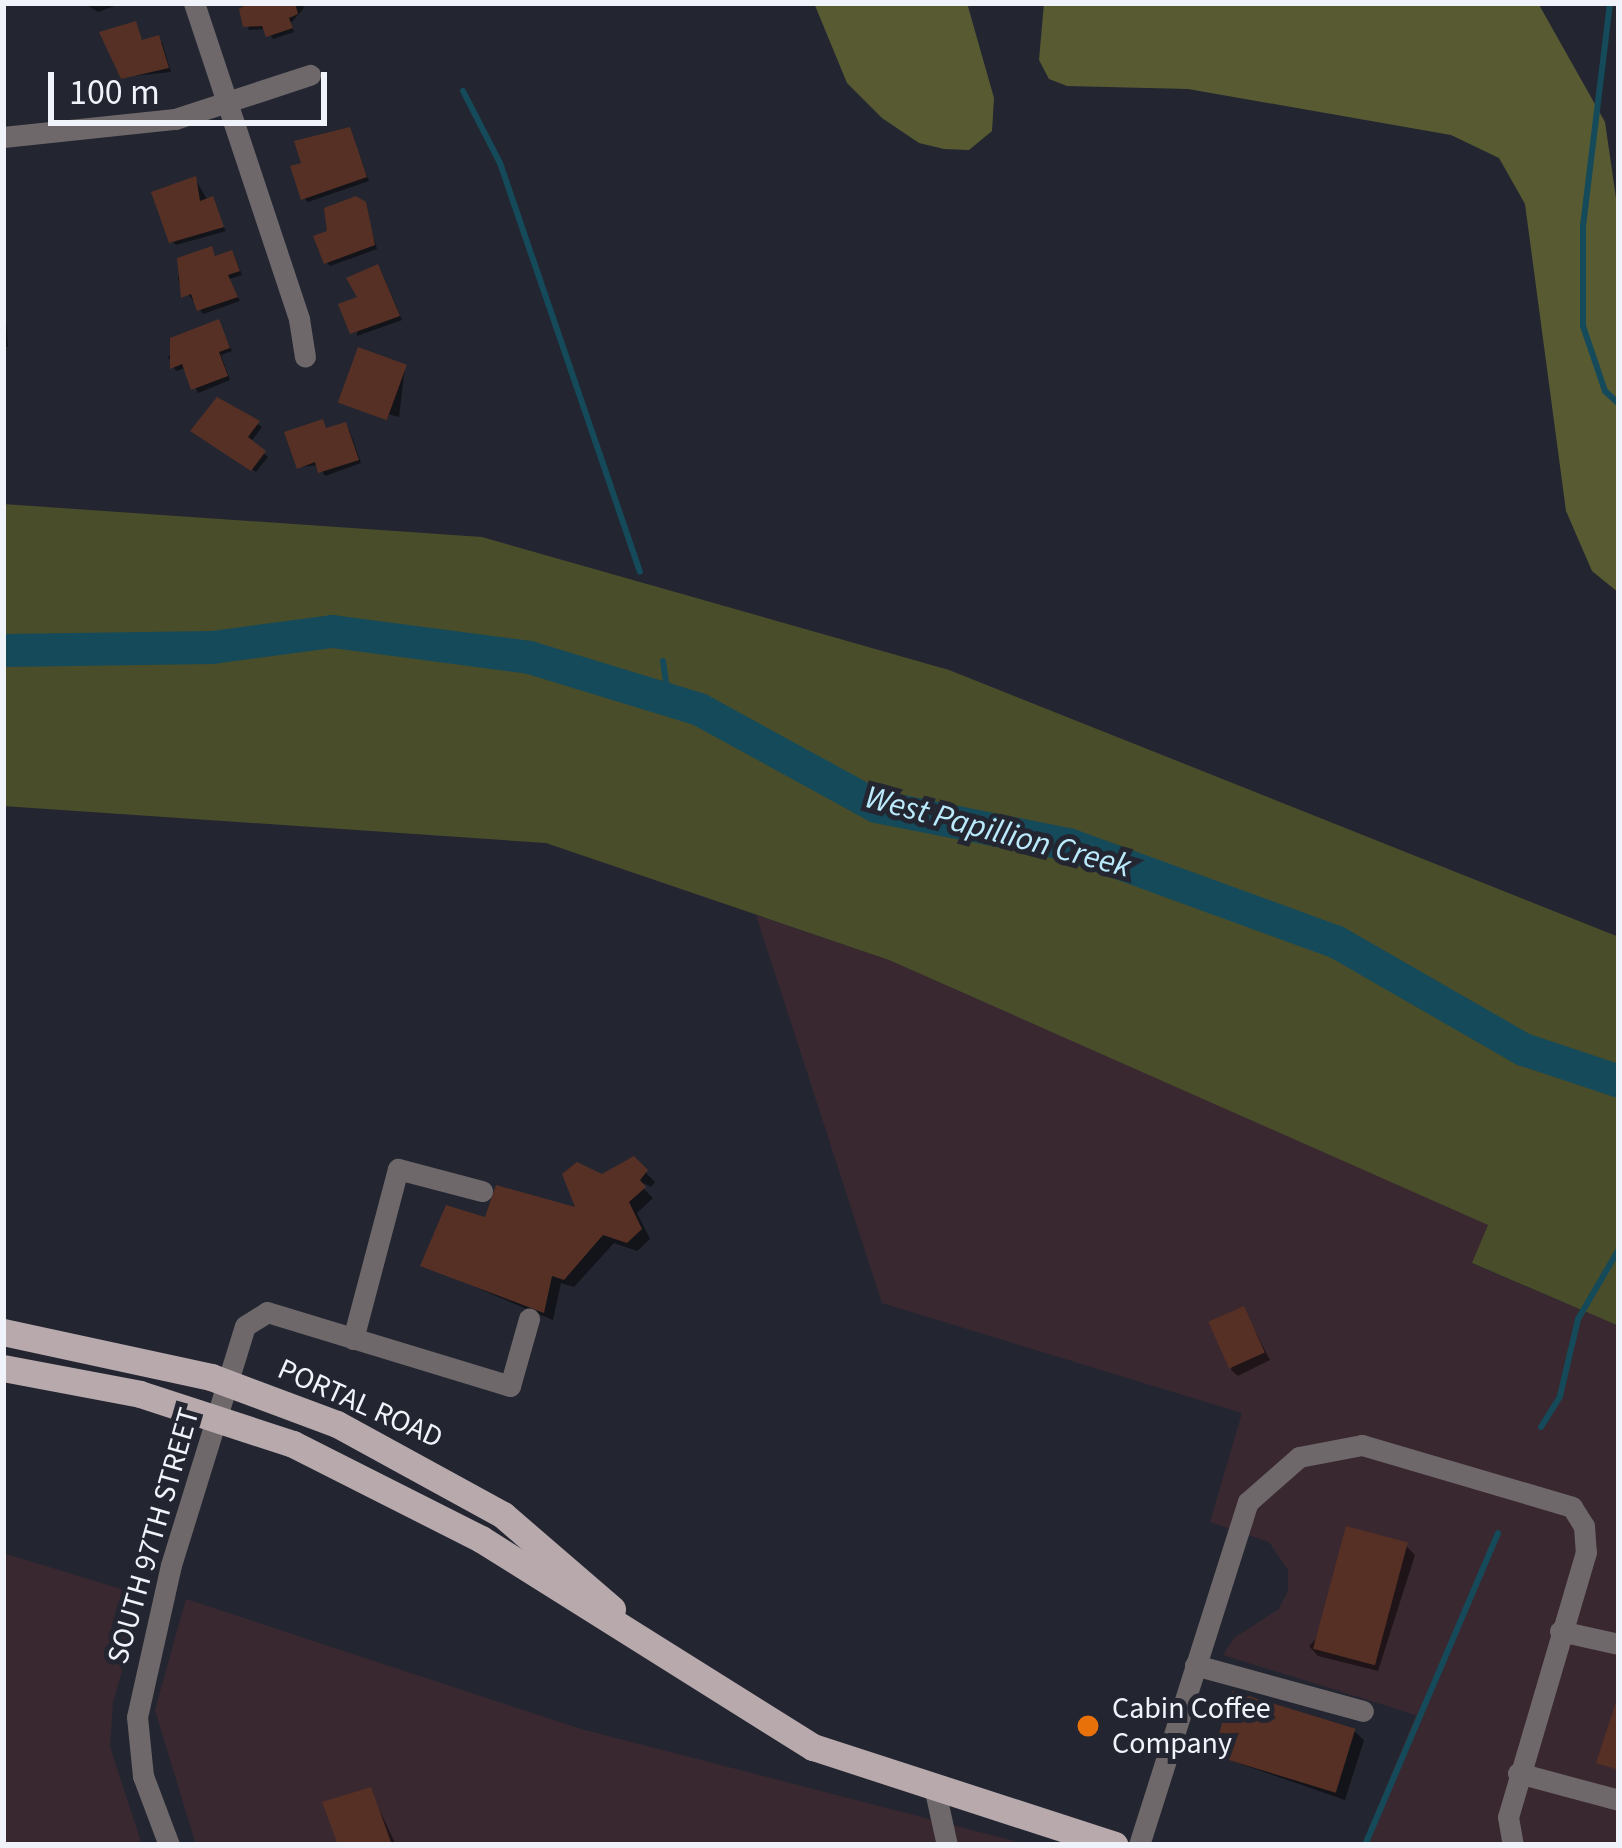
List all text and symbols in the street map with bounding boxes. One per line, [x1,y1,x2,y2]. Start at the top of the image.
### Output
scale bar [54,48,333,122]
text: 100 m [69,67,160,118]
water label: West Papillion Creek [861,777,1135,887]
street label: PORTAL ROAD [272,1352,448,1456]
street label: SOUTH 97TH STREET [100,1404,208,1668]
place label: Cabin Coffee Company [1112,1691,1271,1762]
marker: Cabin Coffee Company [1075,1713,1101,1739]

